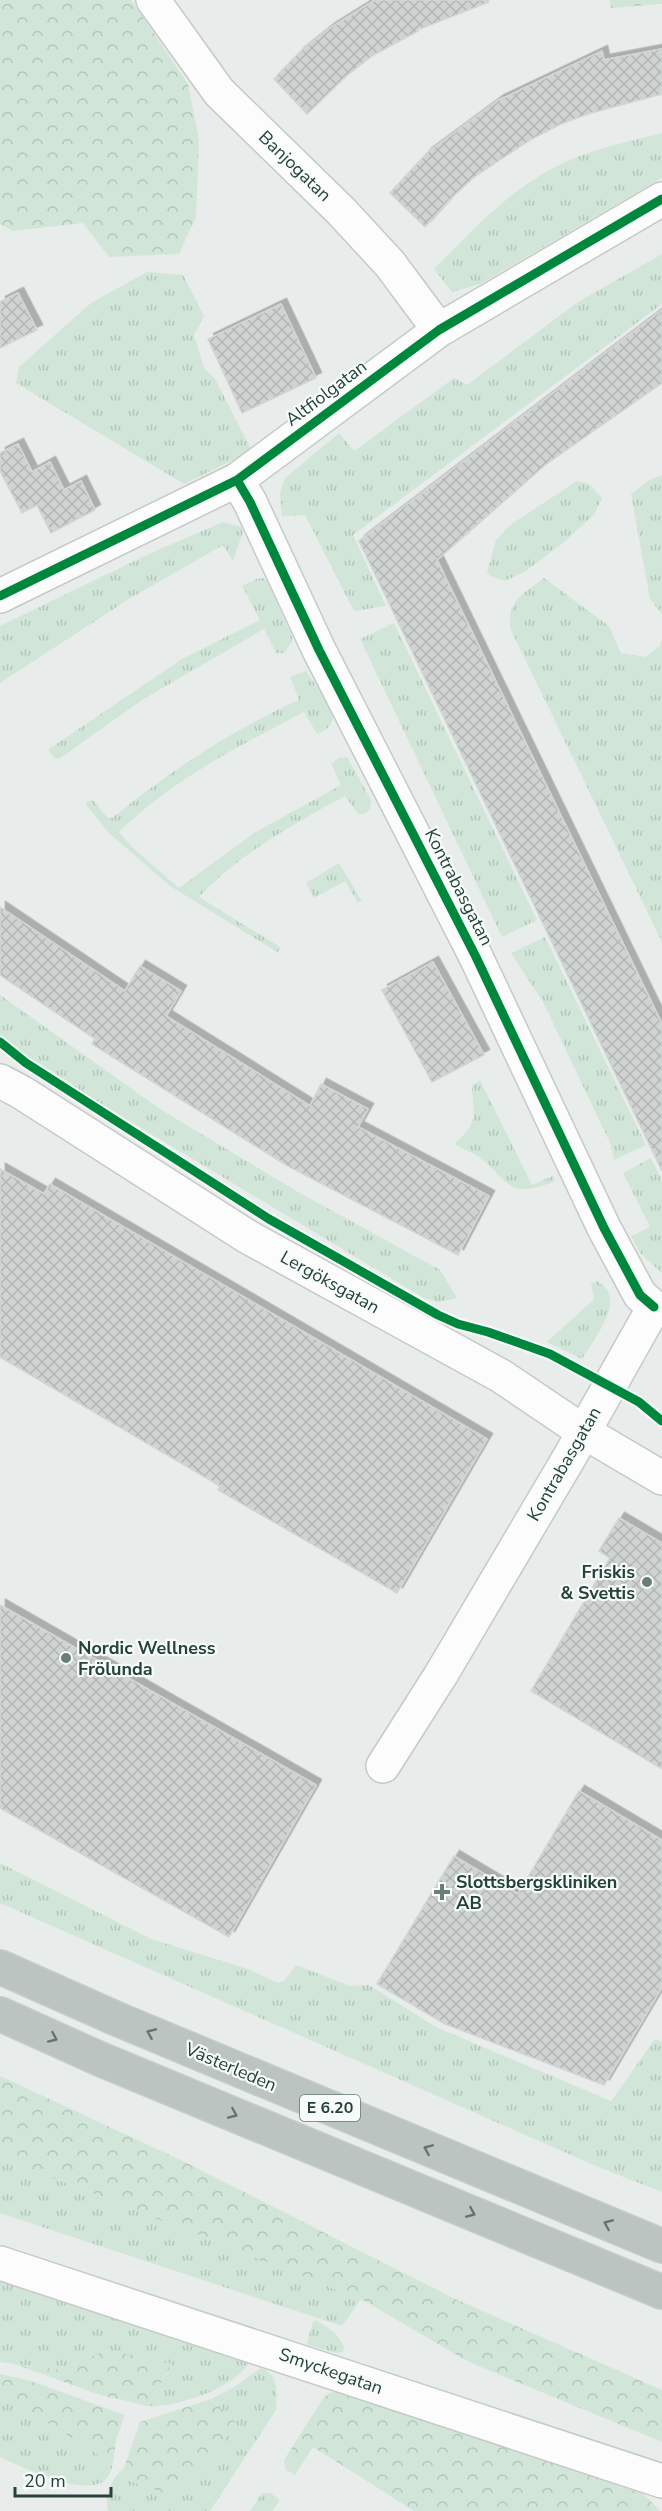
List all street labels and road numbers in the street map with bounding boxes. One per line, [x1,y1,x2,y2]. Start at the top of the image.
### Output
street label: Banjogatan [253,125,337,207]
street label: Altfiolgatan [280,355,372,431]
street label: Kontrabasgatan [419,824,499,950]
street label: Lergöksgatan [276,1245,384,1319]
street label: Kontrabasgatan [522,1402,606,1526]
street label: Västerleden [181,2037,280,2097]
road number: E 6.20 [300,2095,360,2121]
street label: Smyckegatan [276,2342,386,2400]

